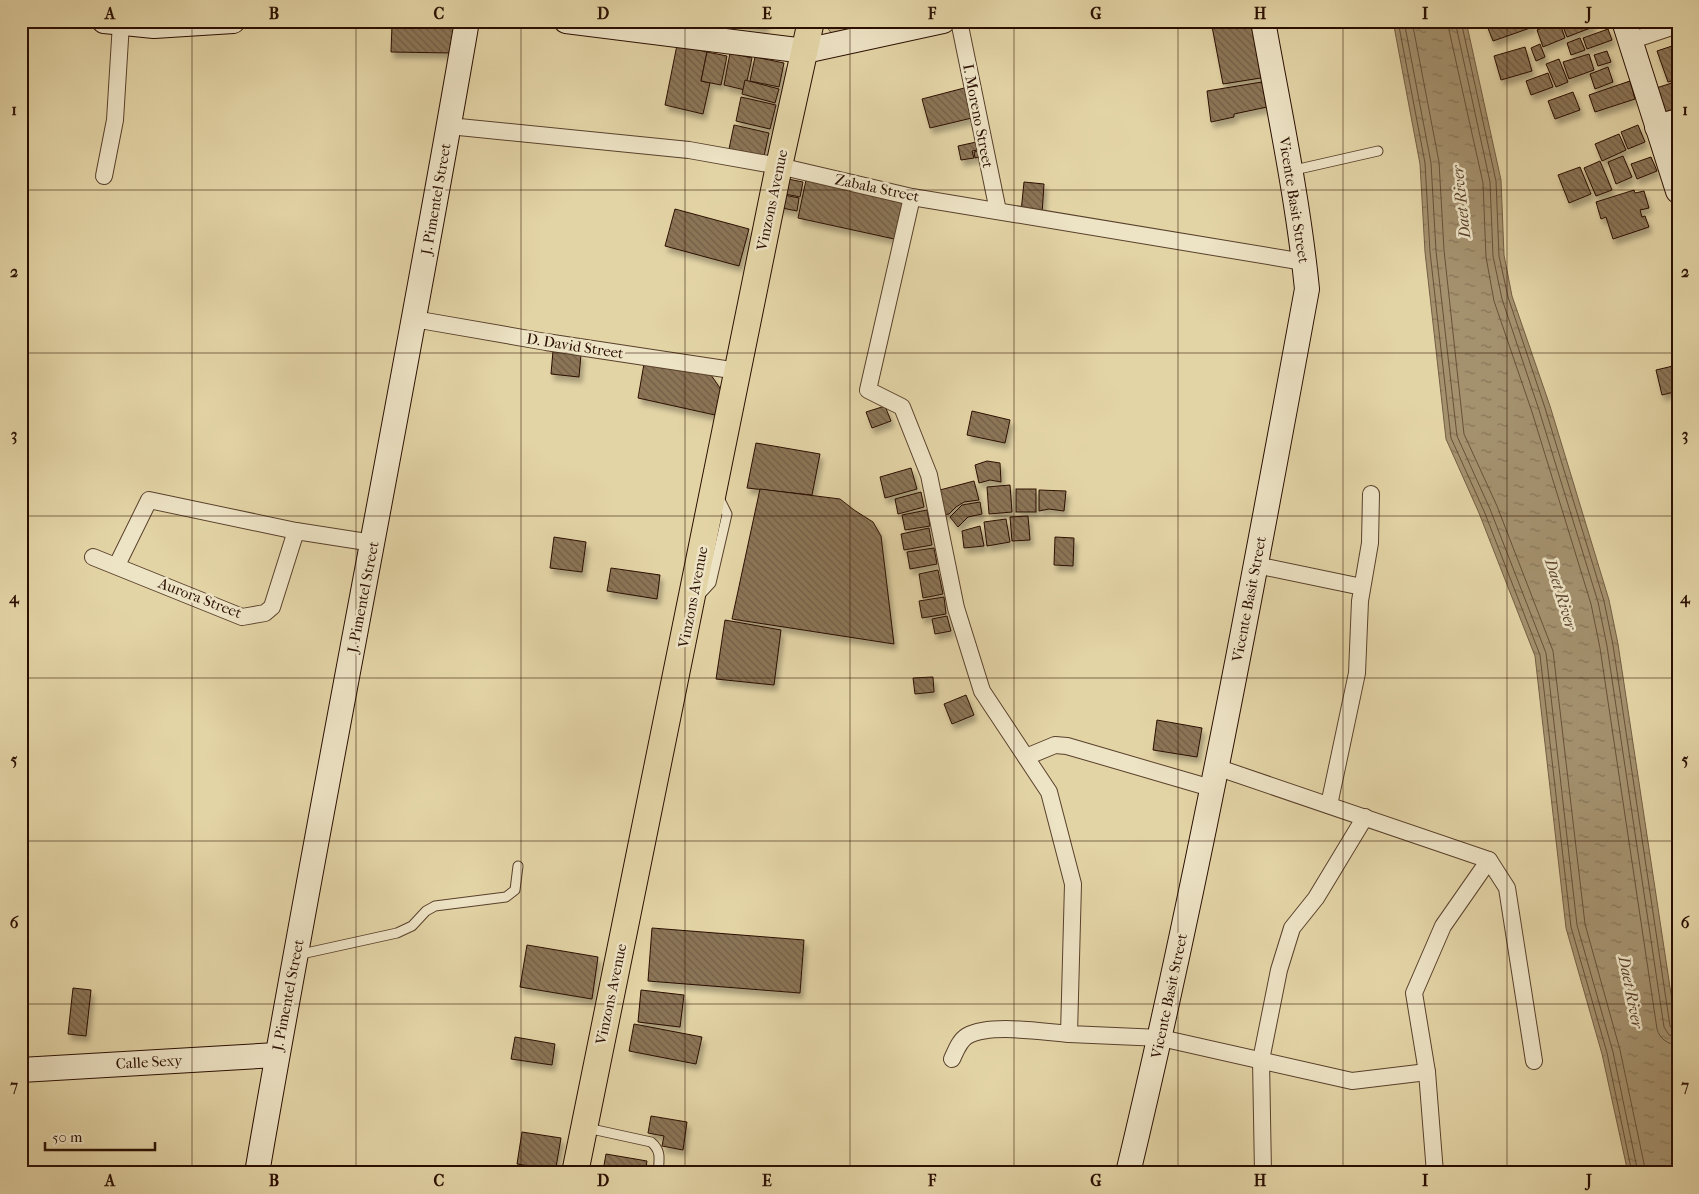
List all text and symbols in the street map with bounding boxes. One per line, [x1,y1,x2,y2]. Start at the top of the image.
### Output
text: A [104,4,116,23]
text: B [269,4,279,23]
text: C [434,4,445,23]
text: D [597,4,609,23]
text: E [762,4,772,23]
text: F [927,4,937,23]
text: G [1090,4,1102,23]
text: H [1254,4,1267,23]
text: I [1422,4,1429,23]
text: J [1584,4,1592,24]
street label: I. Moreno Street [959,62,997,170]
text: 1 [11,100,17,119]
text: 1 [1682,100,1688,119]
street label: Vicente Basit Street [1275,135,1313,265]
street label: J. Pimentel Street [417,141,455,257]
street label: Vinzons Avenue [752,147,792,253]
water label: Daet River [1448,163,1474,240]
street label: Zabala Street [833,170,921,206]
text: 2 [10,262,18,281]
text: 2 [1681,262,1689,281]
street label: D. David Street [525,329,625,363]
text: 3 [11,425,17,445]
text: 3 [1682,425,1688,445]
street label: Vicente Basit Street [1228,534,1270,664]
street label: J. Pimentel Street [343,539,383,655]
street label: Vinzons Avenue [674,544,712,650]
water label: Daet River [1541,555,1581,634]
street label: Aurora Street [155,573,245,622]
text: 4 [8,588,20,608]
text: 4 [1679,588,1691,608]
text: 5 [11,750,18,769]
text: 5 [1682,750,1689,769]
text: 6 [10,913,19,932]
text: 6 [1681,913,1690,932]
street label: Vicente Basit Street [1147,931,1191,1061]
street label: J. Pimentel Street [268,937,308,1053]
street label: Vinzons Avenue [591,941,631,1047]
water label: Daet River [1615,953,1648,1032]
street label: Calle Sexy [115,1051,184,1073]
text: 7 [9,1076,18,1095]
text: 7 [1680,1076,1689,1095]
scale bar [45,1119,155,1151]
text: 50 m [52,1128,83,1146]
text: A [104,1171,116,1190]
text: B [269,1171,279,1190]
text: C [434,1171,445,1190]
text: D [597,1171,609,1190]
text: E [762,1171,772,1190]
text: F [927,1171,937,1190]
text: G [1090,1171,1102,1190]
text: H [1254,1171,1267,1190]
text: I [1422,1171,1429,1190]
text: J [1584,1171,1592,1191]

